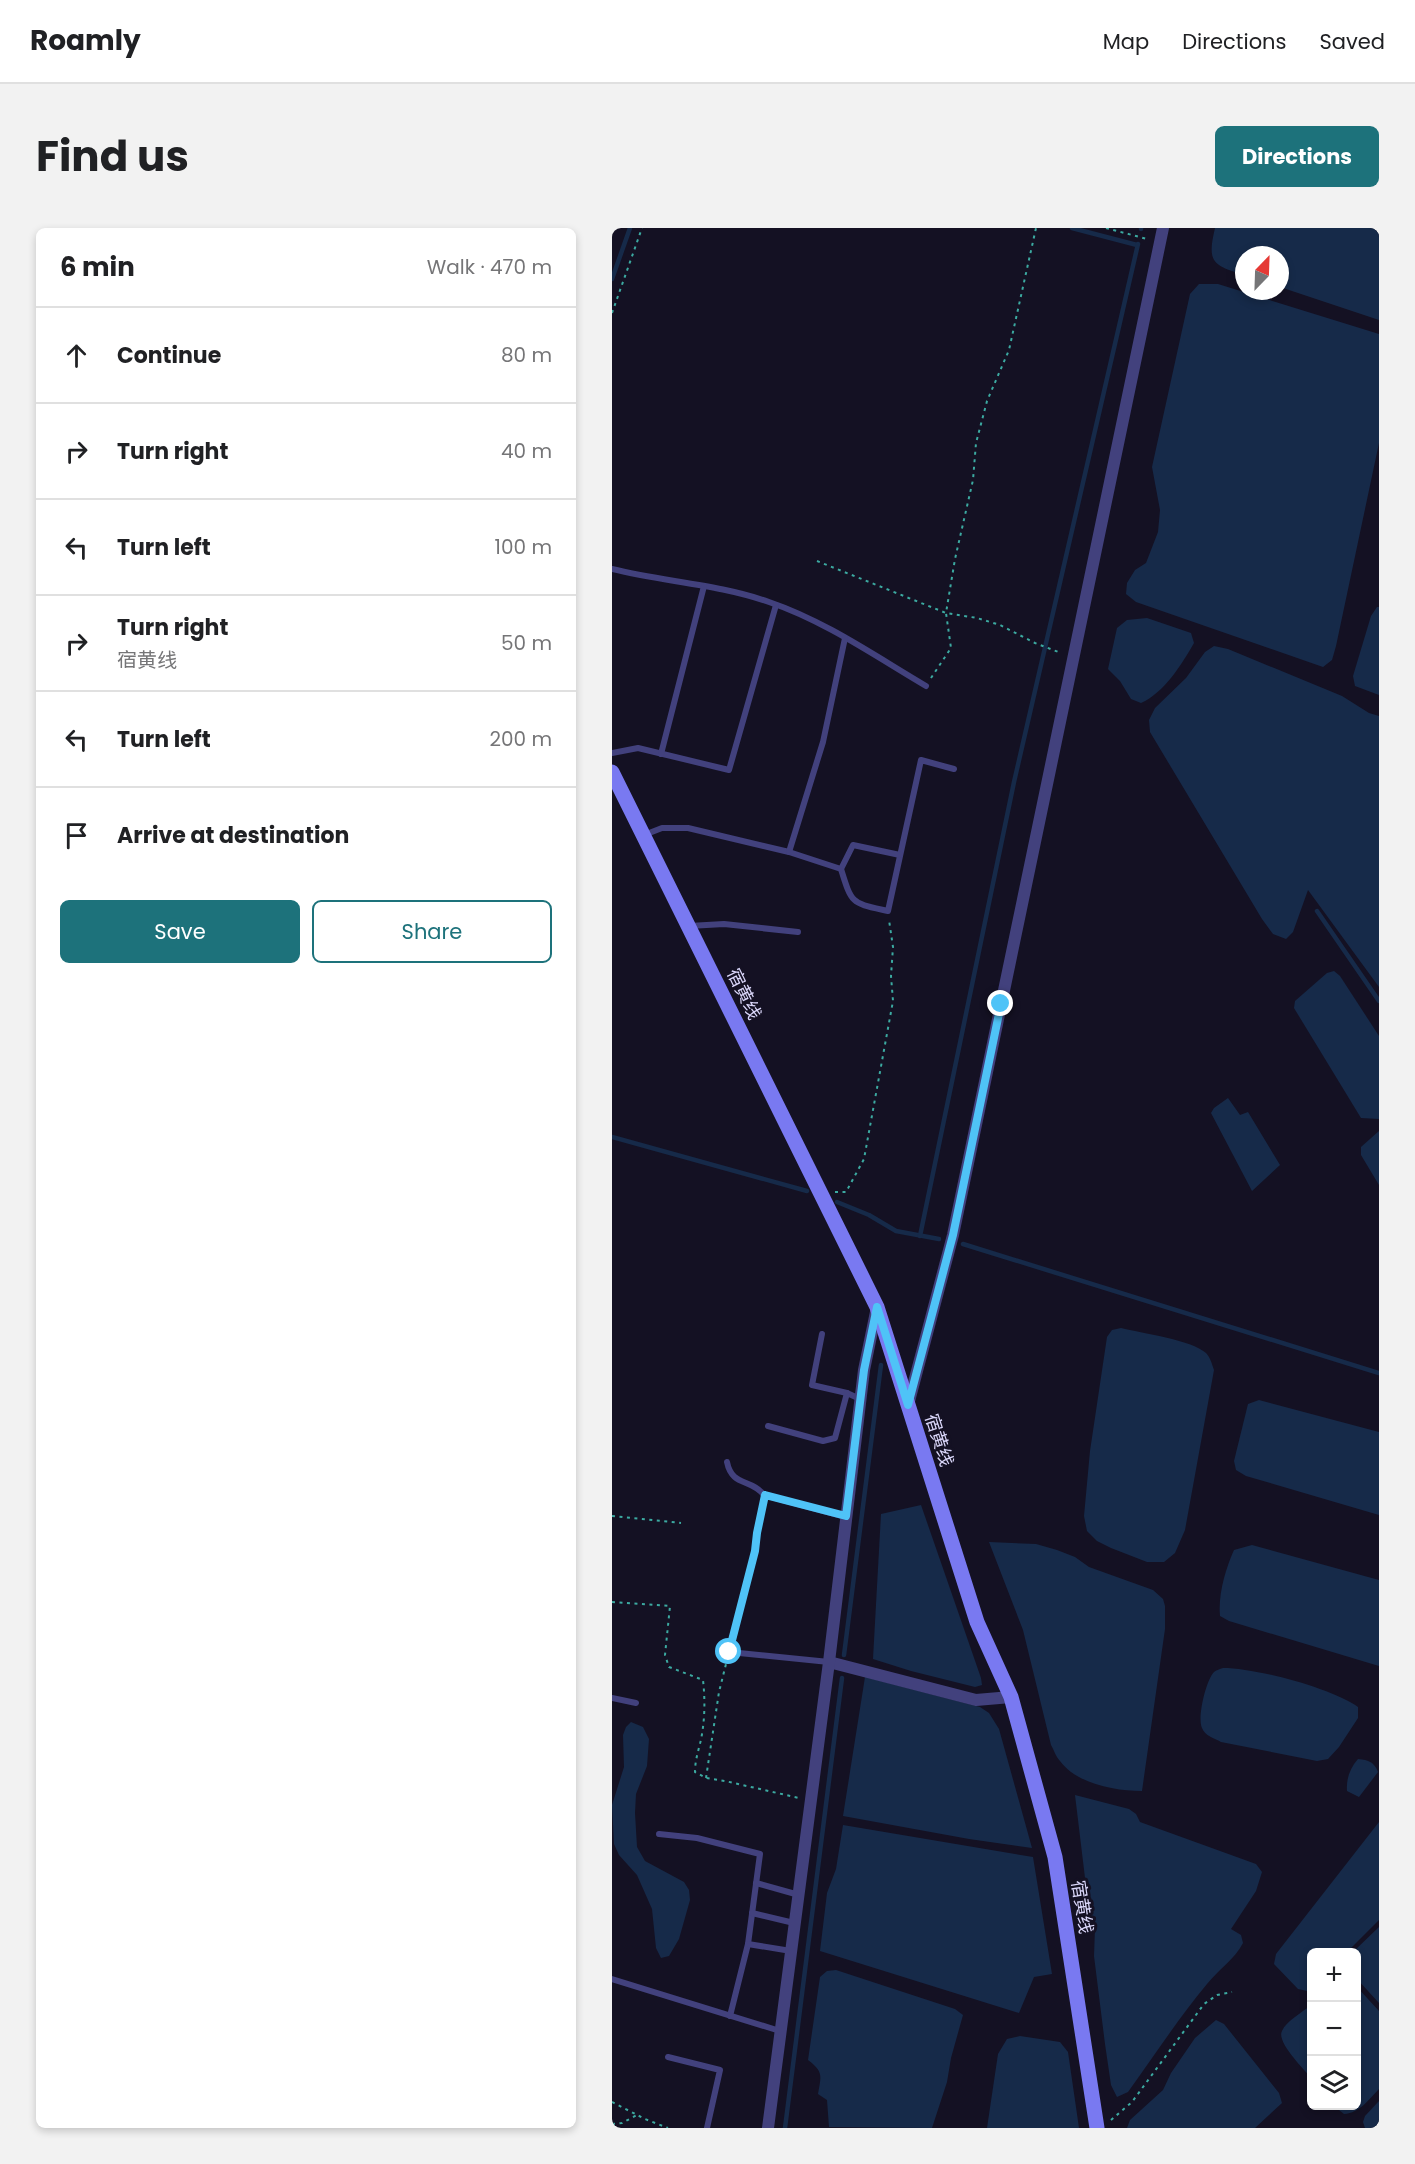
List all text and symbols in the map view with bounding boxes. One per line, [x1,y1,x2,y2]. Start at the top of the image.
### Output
text: Roamly [30,21,141,60]
text: Map [1103,27,1149,56]
text: Directions [1182,27,1286,56]
text: Saved [1319,27,1385,56]
button: Directions [1215,126,1379,187]
text: Find us [36,127,189,186]
north arrow [1235,246,1289,300]
text: 6 min [60,249,135,285]
text: Walk · 470 m [427,253,552,281]
icon: ahead [60,339,93,372]
text: Continue [117,340,221,371]
text: 80 m [501,341,552,369]
icon: right [60,435,93,468]
text: Turn right [117,436,228,467]
text: 40 m [501,437,552,465]
icon: left [60,531,93,564]
text: Turn left [117,532,211,563]
text: 100 m [495,533,552,561]
text: Turn right [117,612,228,643]
icon: right [60,627,93,660]
text: 50 m [501,629,552,657]
text: 宿黄线 [117,646,177,674]
icon: left [60,723,93,756]
text: Turn left [117,724,211,755]
text: 200 m [489,725,552,753]
icon: arrive [60,819,93,852]
text: Arrive at destination [117,820,349,851]
button: Save [60,900,300,963]
button: Share [312,900,552,963]
street label: 宿黄线 [721,964,768,1024]
route end [987,990,1013,1016]
street label: 宿黄线 [919,1410,960,1469]
route start [715,1638,741,1664]
street label: 宿黄线 [1066,1878,1099,1936]
map controls [1307,1948,1361,2110]
button: + [1307,1948,1361,2002]
button: − [1307,2002,1361,2056]
button: layers [1307,2056,1361,2110]

